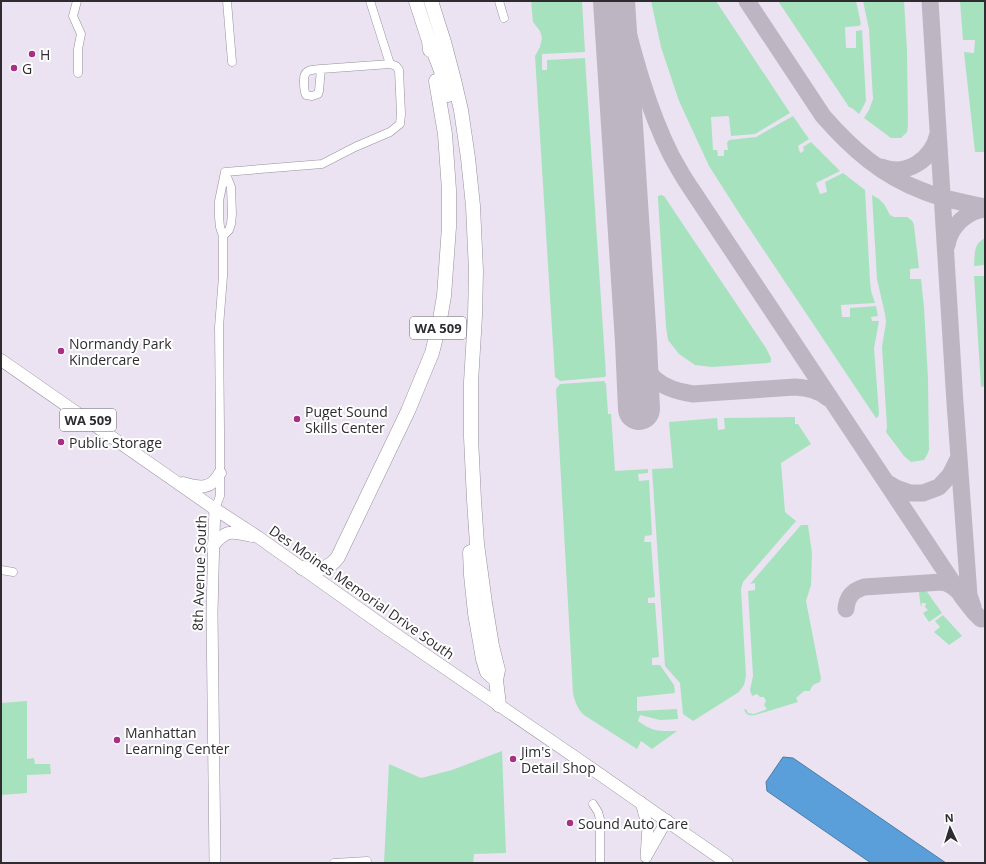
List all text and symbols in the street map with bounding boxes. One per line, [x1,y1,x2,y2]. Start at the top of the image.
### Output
place label: H [40,45,50,64]
marker: H [27,49,37,59]
place label: G [22,59,32,78]
marker: G [9,63,19,73]
road number: WA 509 [410,317,466,339]
place label: Normandy Park Kindercare [69,334,172,369]
marker: Normandy Park Kindercare [56,346,66,356]
place label: Puget Sound Skills Center [305,402,388,437]
road number: WA 509 [60,409,116,431]
marker: Puget Sound Skills Center [292,414,302,424]
place label: Public Storage [69,433,162,452]
marker: Public Storage [56,437,66,447]
street label: 8th Avenue South [187,515,211,631]
street label: Des Moines Memorial Drive South [266,521,458,663]
place label: Manhattan Learning Center [125,723,230,758]
marker: Manhattan Learning Center [112,735,122,745]
place label: Jim's Detail Shop [519,742,596,777]
marker: Jim's Detail Shop [508,754,518,764]
north arrow [930,808,970,848]
text: N [944,810,954,825]
place label: Sound Auto Care [578,814,688,833]
marker: Sound Auto Care [565,818,575,828]

